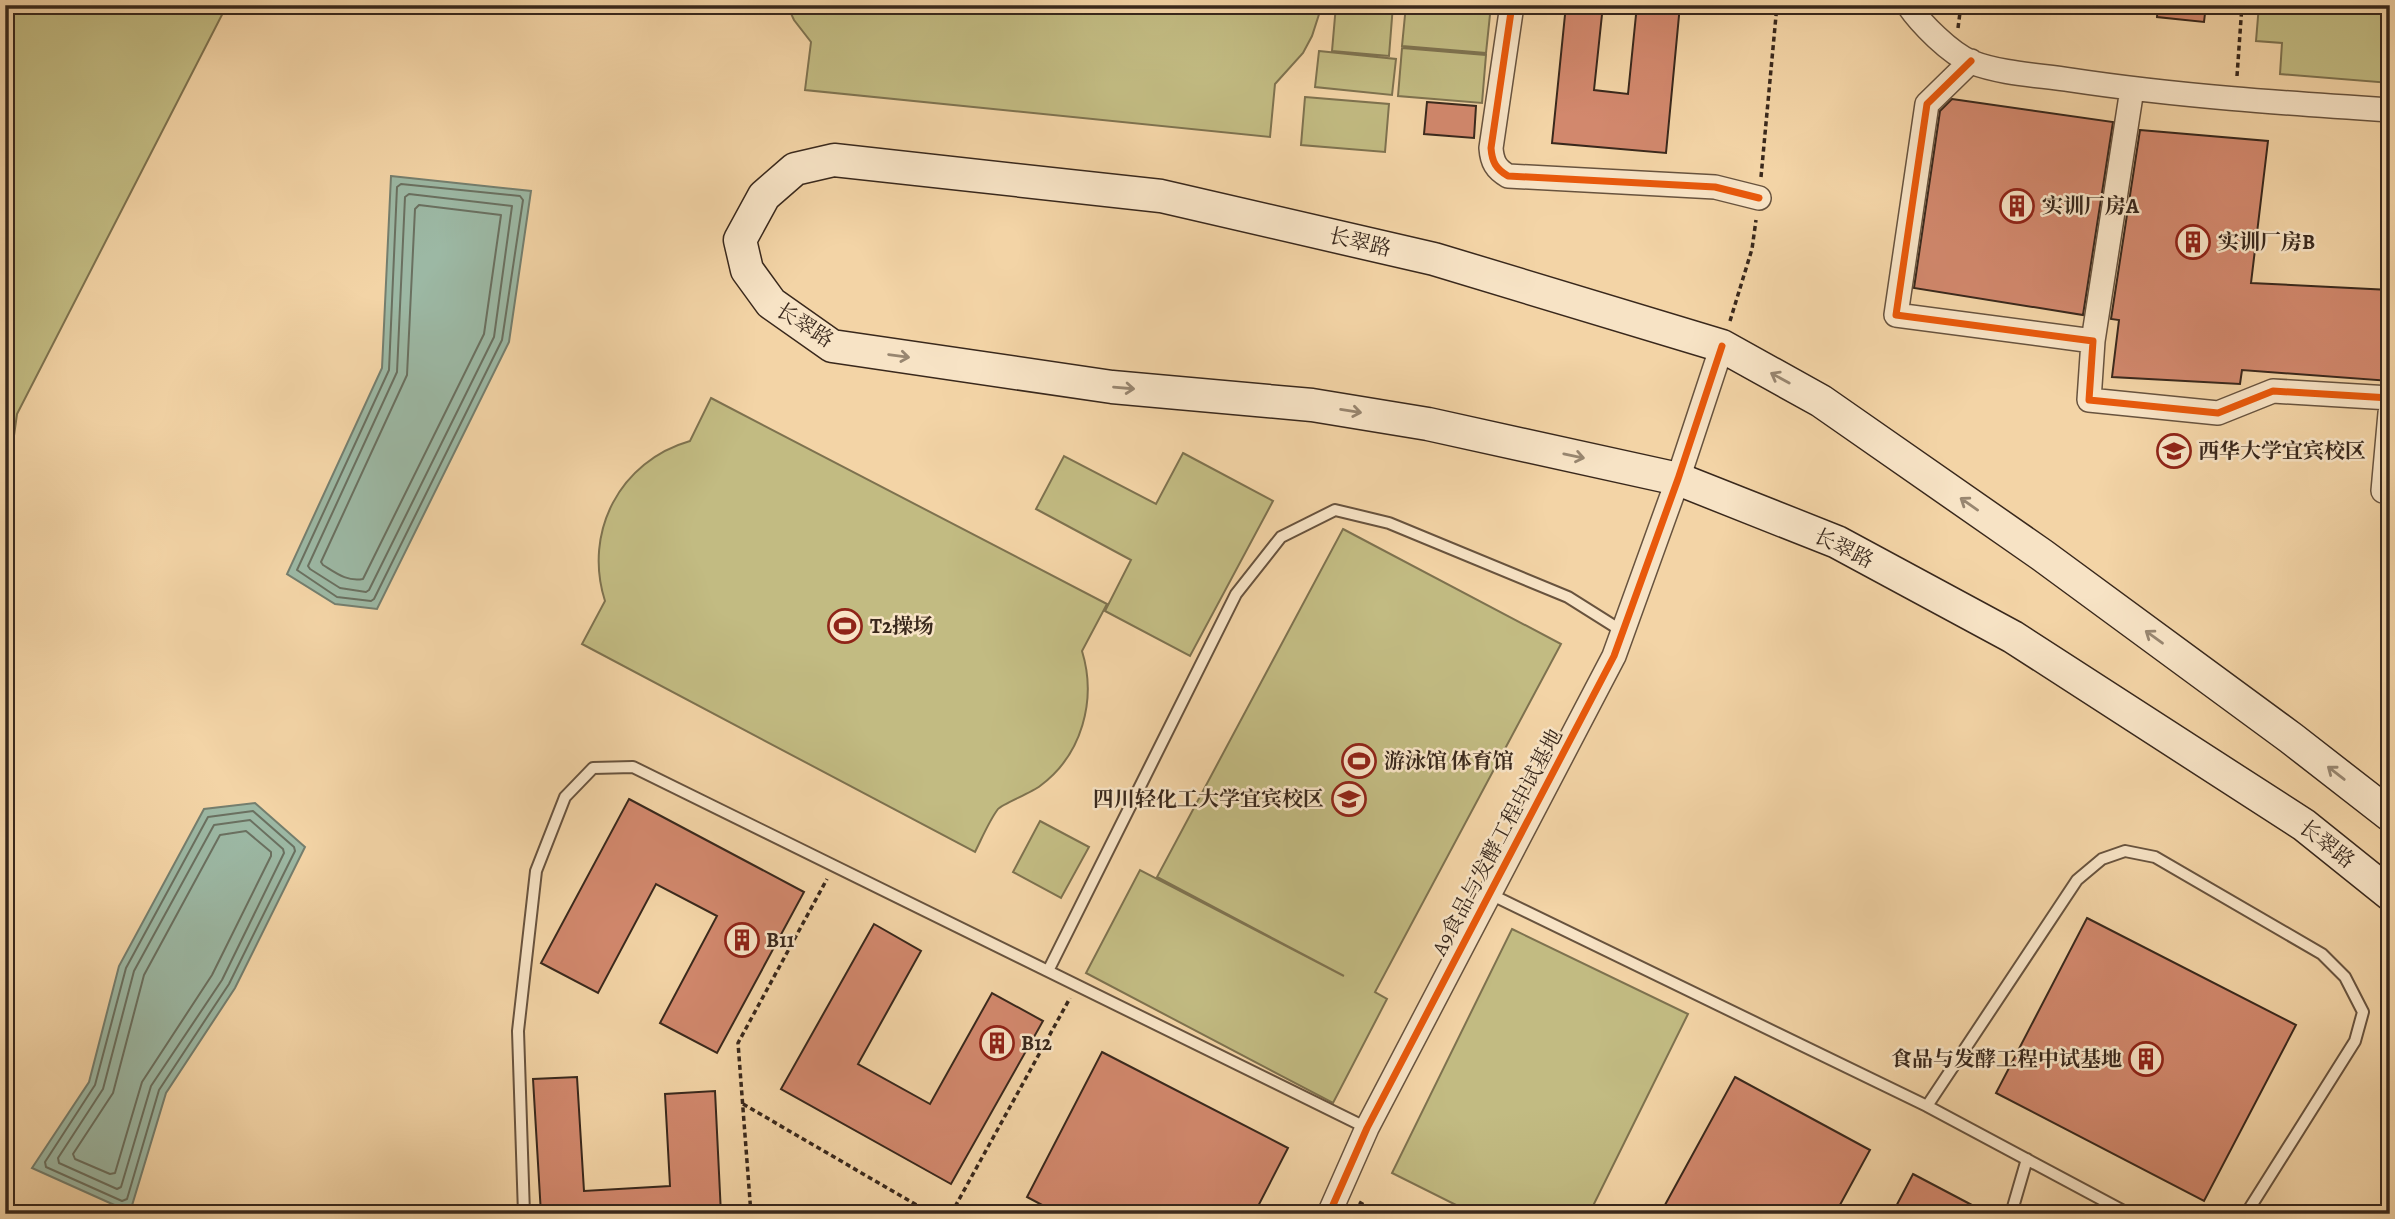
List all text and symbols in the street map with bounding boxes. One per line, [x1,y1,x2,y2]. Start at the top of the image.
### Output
building icon: 实训厂房A [1998,187,2036,225]
place label: 实训厂房A [2042,192,2140,220]
street label: 长翠路 [1326,221,1394,263]
building icon: 实训厂房B [2174,223,2212,261]
place label: 实训厂房B [2218,228,2315,256]
street label: 长翠路 [771,296,839,354]
one-way arrow [887,350,910,363]
one-way arrow [1770,371,1791,384]
one-way arrow [1113,382,1135,395]
one-way arrow [1339,405,1361,418]
school or university icon: 西华大学宜宾校区 [2155,432,2193,470]
place label: 西华大学宜宾校区 [2198,437,2366,465]
one-way arrow [1562,449,1585,463]
one-way arrow [1960,497,1979,511]
street label: 长翠路 [1810,522,1878,574]
sports icon: T2操场 [826,607,864,645]
place label: T2操场 [870,612,934,640]
one-way arrow [2145,630,2164,645]
street label: A9食品与发酵工程中试基地 [1425,724,1569,961]
sports icon: 游泳馆 体育馆 [1340,742,1378,780]
place label: 游泳馆 体育馆 [1384,747,1514,775]
one-way arrow [2327,766,2346,781]
school or university icon: 四川轻化工大学宜宾校区 [1330,780,1368,818]
place label: 四川轻化工大学宜宾校区 [1093,785,1324,813]
street label: 长翠路 [2294,814,2360,874]
building icon: B11 [723,921,761,959]
place label: B11 [766,926,795,954]
building icon: B12 [978,1024,1016,1062]
place label: B12 [1021,1029,1052,1057]
building icon: 食品与发酵工程中试基地 [2127,1040,2165,1078]
place label: 食品与发酵工程中试基地 [1891,1045,2122,1073]

